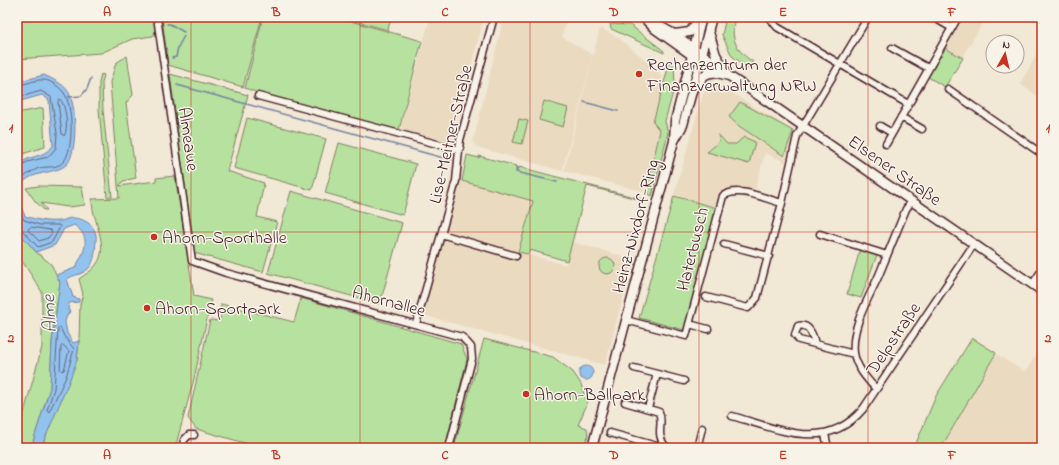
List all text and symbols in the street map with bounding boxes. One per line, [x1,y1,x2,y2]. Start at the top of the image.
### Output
text: A [103,3,111,22]
text: B [271,3,281,22]
text: C [441,3,449,22]
text: D [608,3,619,22]
text: E [779,3,787,22]
text: F [947,3,957,22]
north arrow [985,34,1025,74]
text: N [1001,37,1011,54]
place label: Rechenzentrum der Finanzverwaltung NRW [646,53,816,101]
street label: Lise-Meitner-Straße [423,62,481,206]
marker: Rechenzentrum der Finanzverwaltung NRW [634,69,644,79]
street label: Almeaue [170,106,204,174]
text: 1 [9,119,14,138]
text: 1 [1046,119,1051,138]
street label: Elsener Straße [842,130,947,214]
street label: Heinz-Nixdorf-Ring [606,156,668,297]
street label: Haterbusch [671,205,717,294]
place label: Ahorn-Sporthalle [162,226,288,252]
marker: Ahorn-Sporthalle [149,232,159,242]
street label: Ahornallee [349,281,429,325]
water label: Alme [36,293,65,334]
place label: Ahorn-Sportpark [155,297,281,323]
street label: Delpstraße [860,297,929,381]
marker: Ahorn-Sportpark [142,303,152,313]
text: 2 [7,329,15,348]
text: 2 [1044,329,1052,348]
place label: Ahorn-Ballpark [534,383,645,409]
marker: Ahorn-Ballpark [521,389,531,399]
text: A [103,446,111,465]
text: B [271,446,281,465]
text: C [441,446,449,465]
text: D [608,446,619,465]
text: E [779,446,787,465]
text: F [947,446,957,465]

